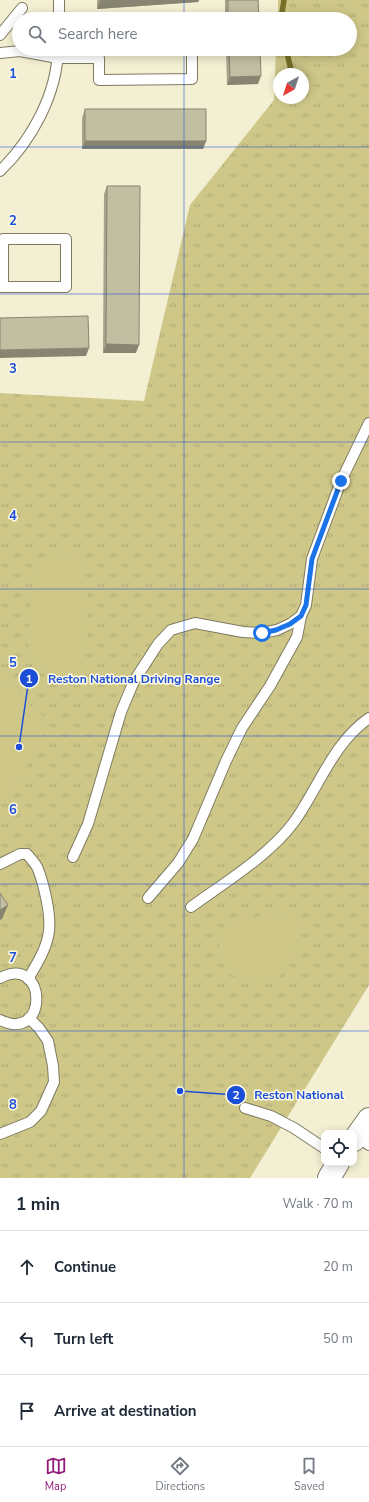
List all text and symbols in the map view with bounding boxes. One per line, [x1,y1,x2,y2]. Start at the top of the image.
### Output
search box [12,12,357,56]
icon: search [26,23,48,45]
text: Search here [58,24,138,44]
text: 1 [9,65,17,83]
north arrow [273,68,309,104]
text: 2 [9,212,17,230]
text: 3 [9,360,17,378]
route end [332,472,350,490]
text: 4 [9,507,17,525]
route start [253,624,271,642]
text: 5 [9,654,17,672]
callout: Reston National Driving Range [19,666,228,690]
text: 1 [25,671,33,687]
text: Reston National Driving Range [48,671,221,687]
text: 6 [9,801,17,819]
text: 7 [9,949,17,967]
callout: Reston National [226,1083,352,1107]
text: 2 [232,1087,240,1103]
text: Reston National [254,1087,344,1103]
text: 8 [9,1096,17,1114]
map controls [321,1130,357,1166]
button: locate [321,1130,357,1166]
text: 1 min [16,1193,60,1216]
text: Walk · 70 m [282,1195,353,1213]
icon: ahead [16,1256,38,1278]
text: Continue [54,1257,116,1277]
text: 20 m [323,1258,353,1276]
icon: left [16,1328,38,1350]
text: Turn left [54,1329,113,1349]
text: 50 m [323,1330,353,1348]
icon: arrive [16,1400,38,1422]
text: Arrive at destination [54,1401,197,1421]
tab: Map [45,1455,67,1494]
tab: Directions [156,1455,205,1494]
tab: Saved [294,1455,324,1494]

